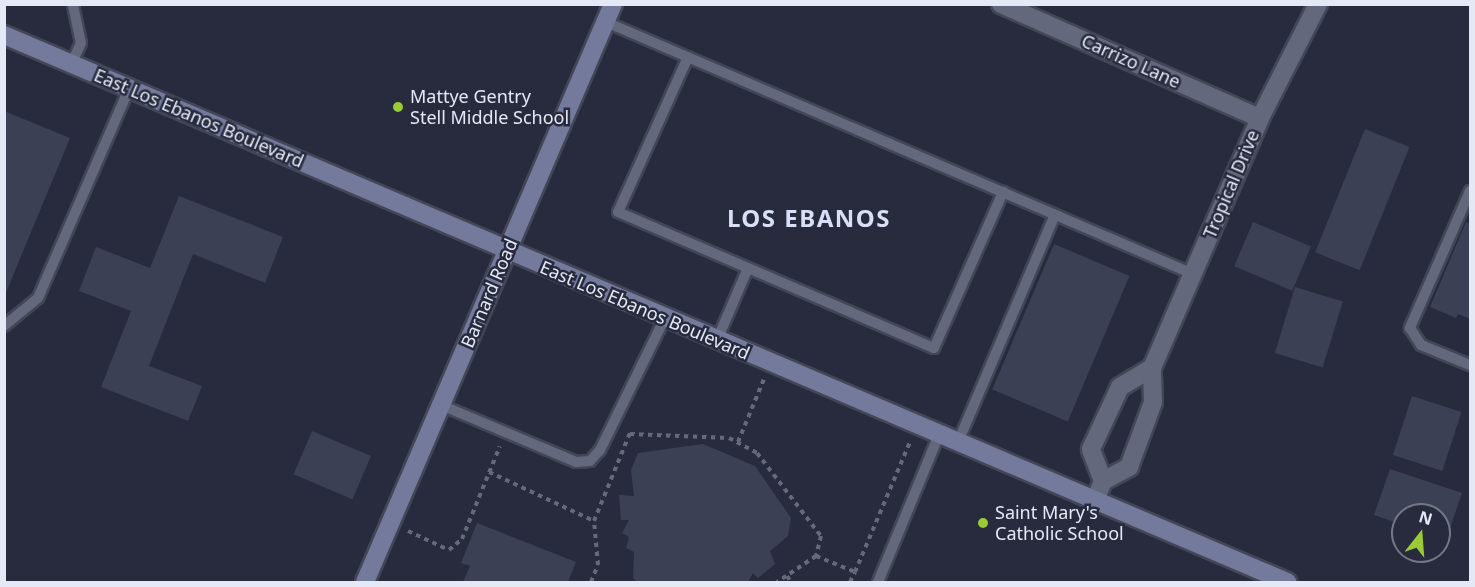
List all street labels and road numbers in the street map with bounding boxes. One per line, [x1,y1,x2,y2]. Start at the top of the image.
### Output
street label: Carrizo Lane [1078,30,1184,92]
street label: East Los Ebanos Boulevard [91,64,307,172]
street label: Tropical Drive [1199,127,1263,241]
street label: Barnard Road [456,235,522,351]
street label: East Los Ebanos Boulevard [537,256,753,364]

